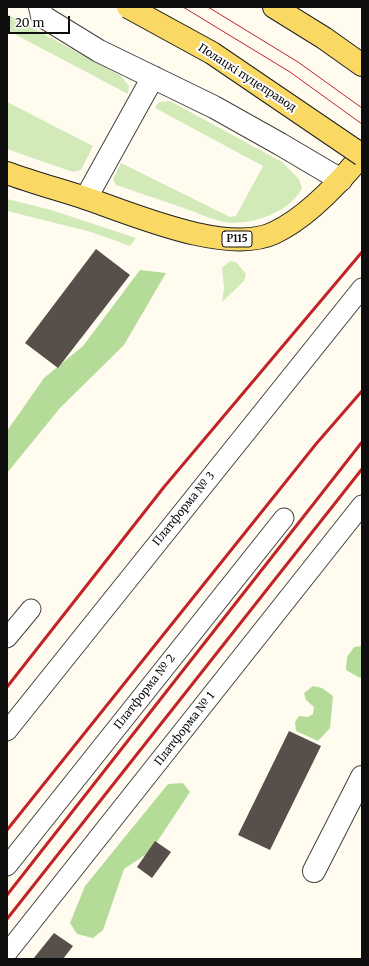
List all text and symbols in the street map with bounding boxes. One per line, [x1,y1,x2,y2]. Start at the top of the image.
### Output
scale bar [10,8,72,34]
text: 20 m [15,15,44,30]
street label: Полацкі пуцеправод [195,41,299,115]
road number: Р115 [222,231,252,247]
street label: Платформа № 3 [150,469,218,549]
street label: Платформа № 2 [112,652,178,732]
street label: Платформа № 1 [152,690,218,768]

